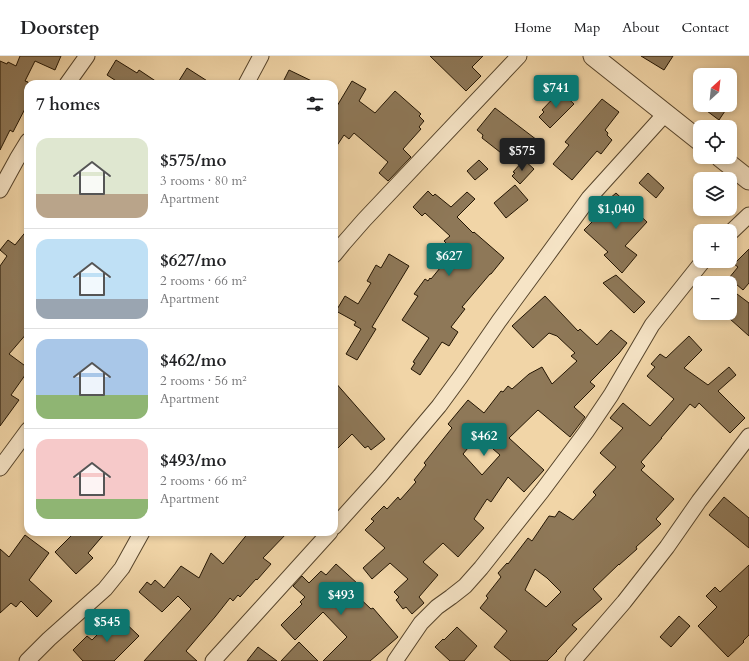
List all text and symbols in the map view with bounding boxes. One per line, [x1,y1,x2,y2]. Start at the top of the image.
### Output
text: Doorstep [20,15,100,41]
text: Home [514,18,552,37]
text: Map [574,18,600,37]
text: About [622,18,659,37]
text: Contact [681,18,729,37]
north arrow [693,68,737,112]
map controls [693,68,737,320]
pin: $741 [532,75,580,109]
text: $741 [543,79,569,97]
text: 7 homes [36,93,100,116]
icon: filters [304,93,326,115]
button: locate [693,120,737,164]
pin: $575 [498,138,546,172]
text: $575 [509,142,535,160]
text: $575/mo [160,149,226,172]
icon: home [68,154,116,202]
text: 3 rooms · 80 m² [160,172,247,190]
button: layers [693,172,737,216]
text: Apartment [160,190,219,208]
pin: $1,040 [583,196,649,230]
text: $1,040 [597,200,635,218]
button: + [693,224,737,268]
pin: $627 [425,243,473,277]
text: $627 [436,247,462,265]
text: $627/mo [160,249,226,272]
icon: home [68,255,116,303]
text: 2 rooms · 66 m² [160,272,247,290]
button: − [693,276,737,320]
text: Apartment [160,290,219,308]
text: $462/mo [160,349,226,372]
icon: home [68,355,116,403]
text: 2 rooms · 56 m² [160,372,247,390]
text: Apartment [160,390,219,408]
pin: $462 [460,423,508,457]
text: $462 [471,427,497,445]
text: $493/mo [160,449,226,472]
icon: home [68,455,116,503]
text: 2 rooms · 66 m² [160,472,247,490]
text: Apartment [160,490,219,508]
pin: $493 [317,582,365,616]
text: $493 [328,586,354,604]
pin: $545 [83,609,131,643]
text: $545 [94,613,120,631]

